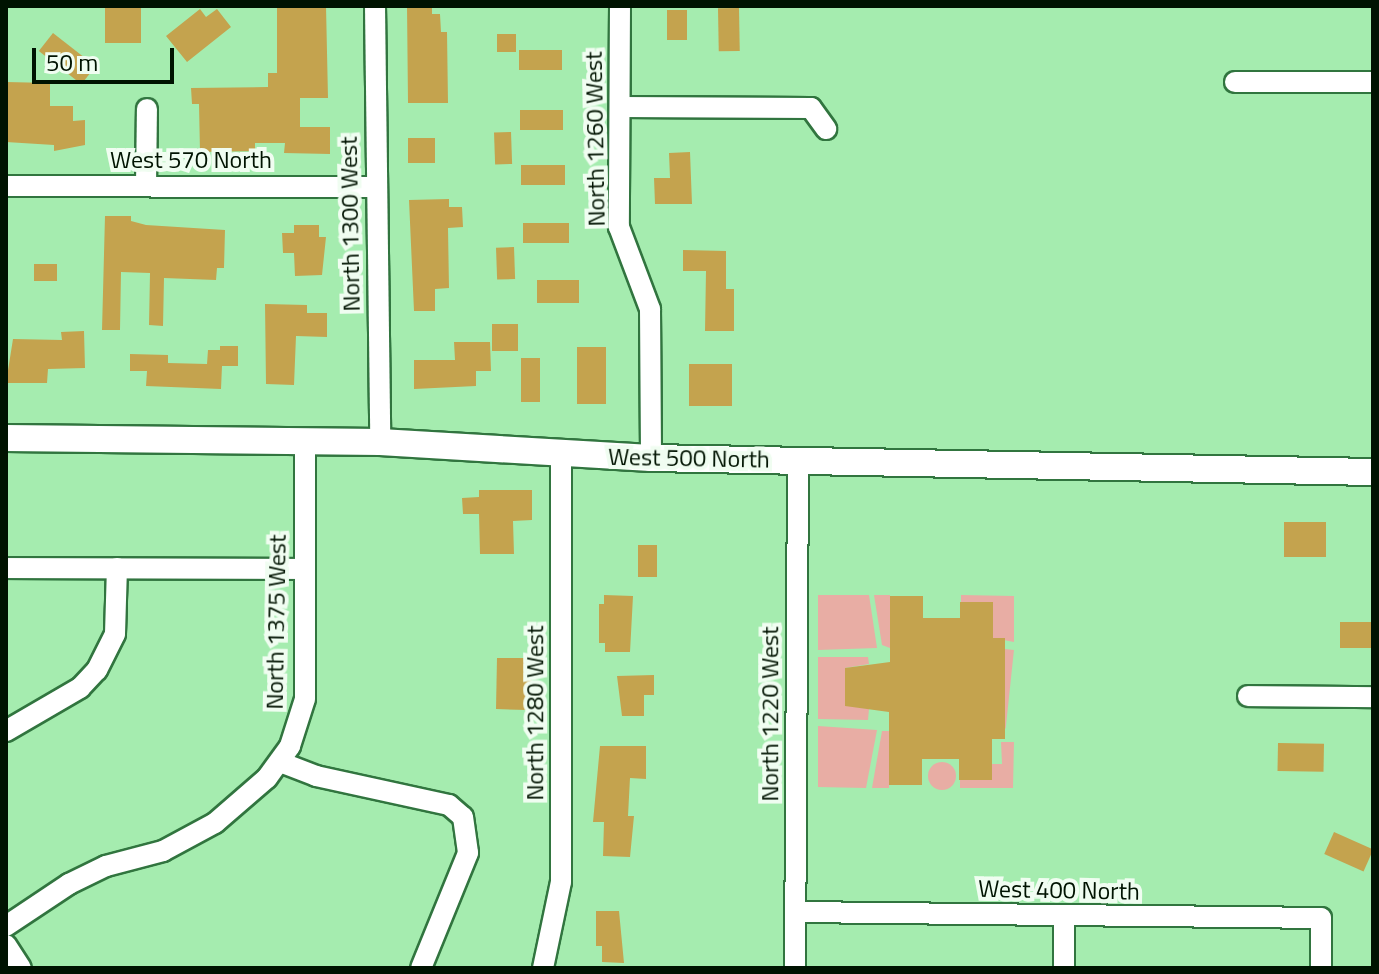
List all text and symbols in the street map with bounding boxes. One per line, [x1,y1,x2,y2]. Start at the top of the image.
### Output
scale bar [36,32,178,82]
text: 50 m [46,44,98,80]
street label: North 1260 West [579,51,611,227]
street label: North 1300 West [334,136,366,312]
street label: West 570 North [110,146,272,174]
street label: West 500 North [608,442,770,474]
street label: North 1375 West [260,534,292,710]
street label: North 1280 West [521,625,549,801]
street label: North 1220 West [756,626,784,802]
street label: West 400 North [978,874,1140,906]

